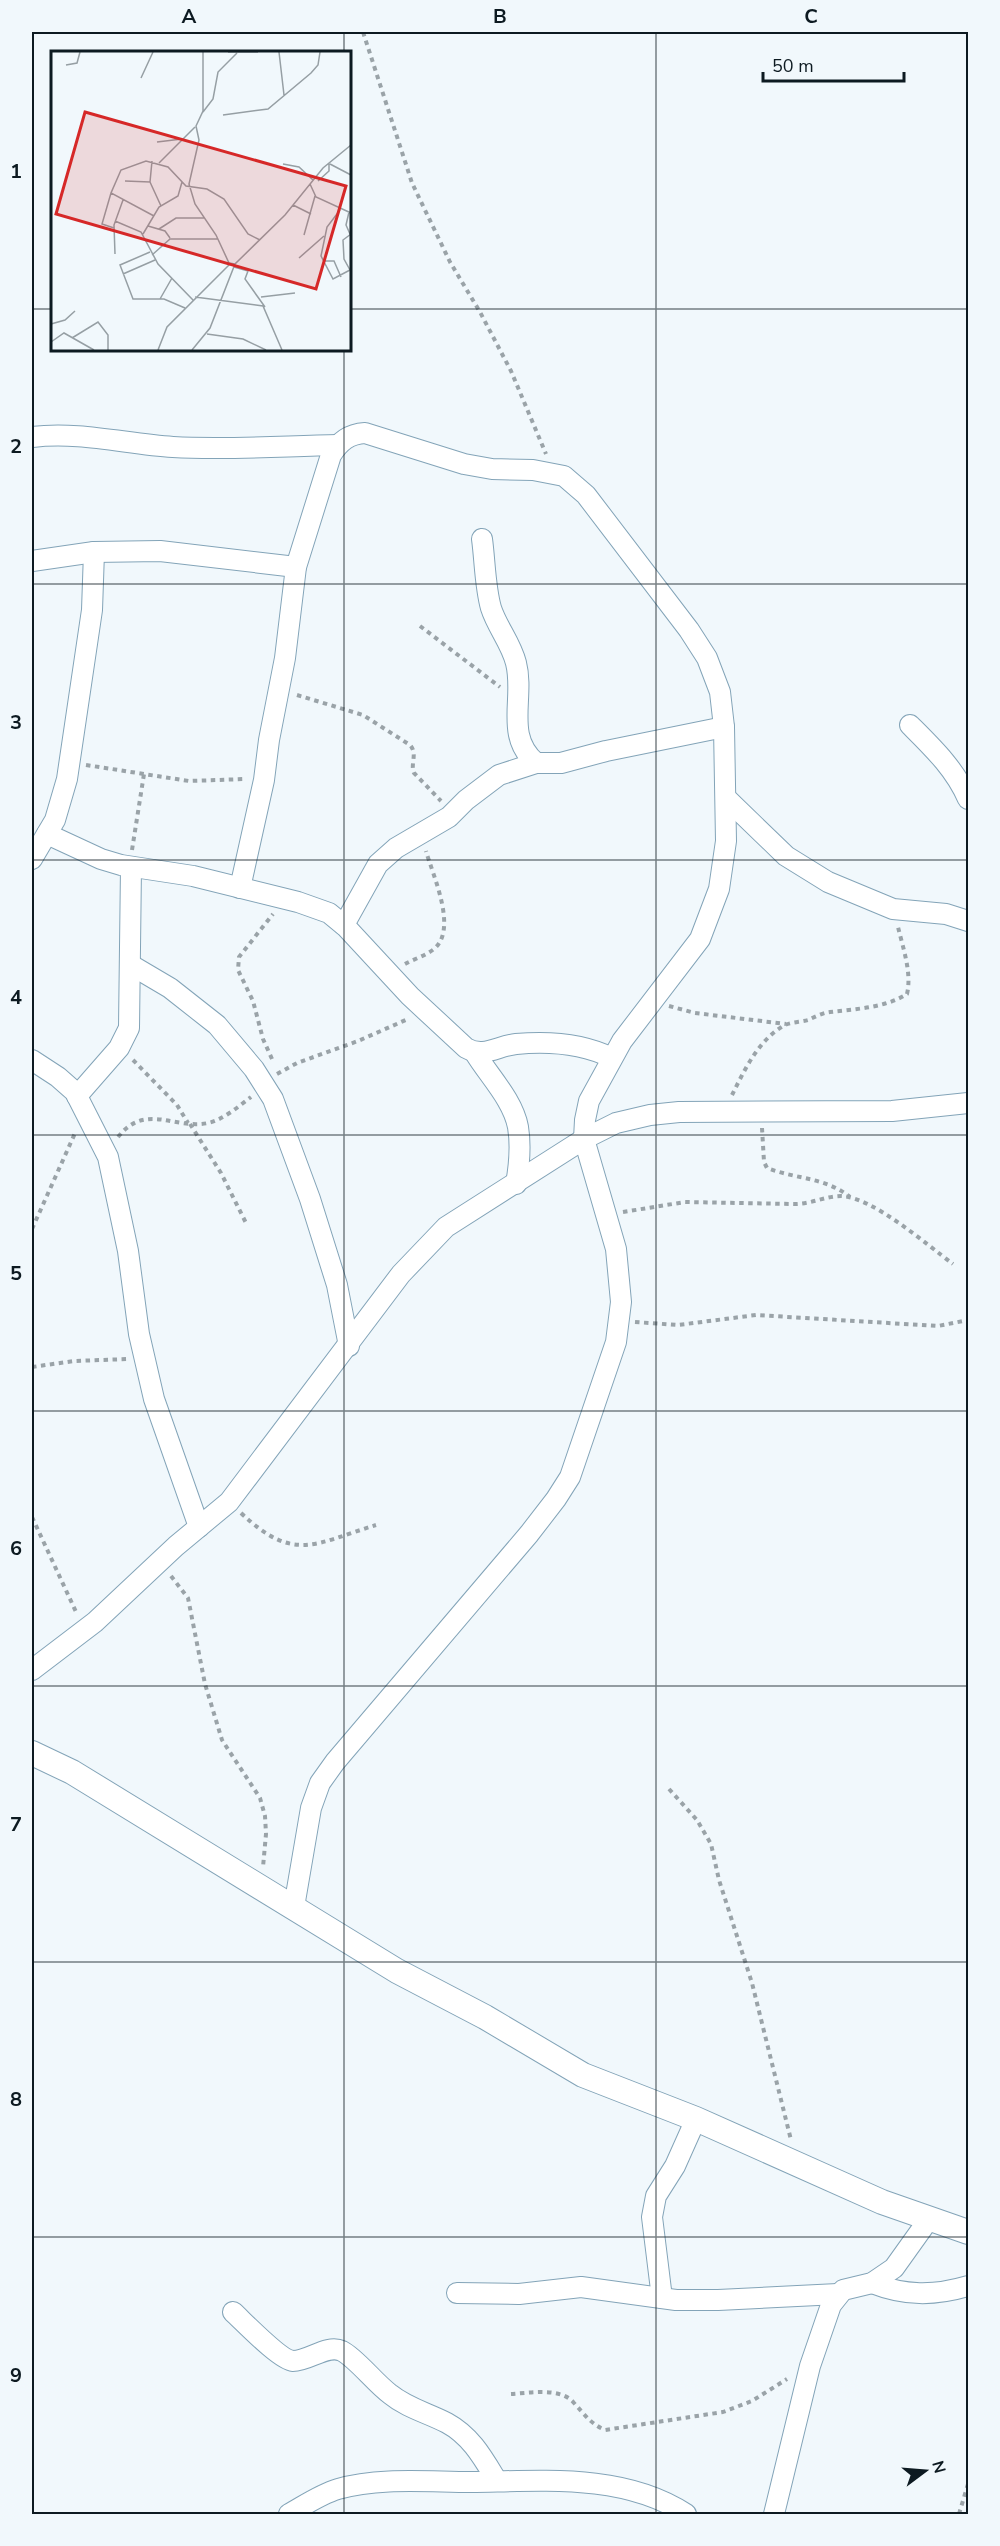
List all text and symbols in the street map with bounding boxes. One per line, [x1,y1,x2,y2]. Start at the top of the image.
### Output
text: A [182,3,197,30]
text: B [493,3,507,30]
text: C [804,3,818,30]
scale bar [763,45,904,83]
inset map [51,51,351,351]
text: 50 m [772,54,814,78]
text: 1 [10,158,22,185]
text: 2 [10,433,22,460]
text: 3 [10,709,22,736]
text: 4 [10,984,22,1011]
text: 5 [10,1260,22,1287]
text: 6 [10,1535,22,1562]
text: 7 [10,1811,22,1838]
text: 8 [10,2086,22,2113]
text: 9 [10,2362,22,2389]
north arrow [895,2441,955,2501]
text: N [926,2458,951,2476]

